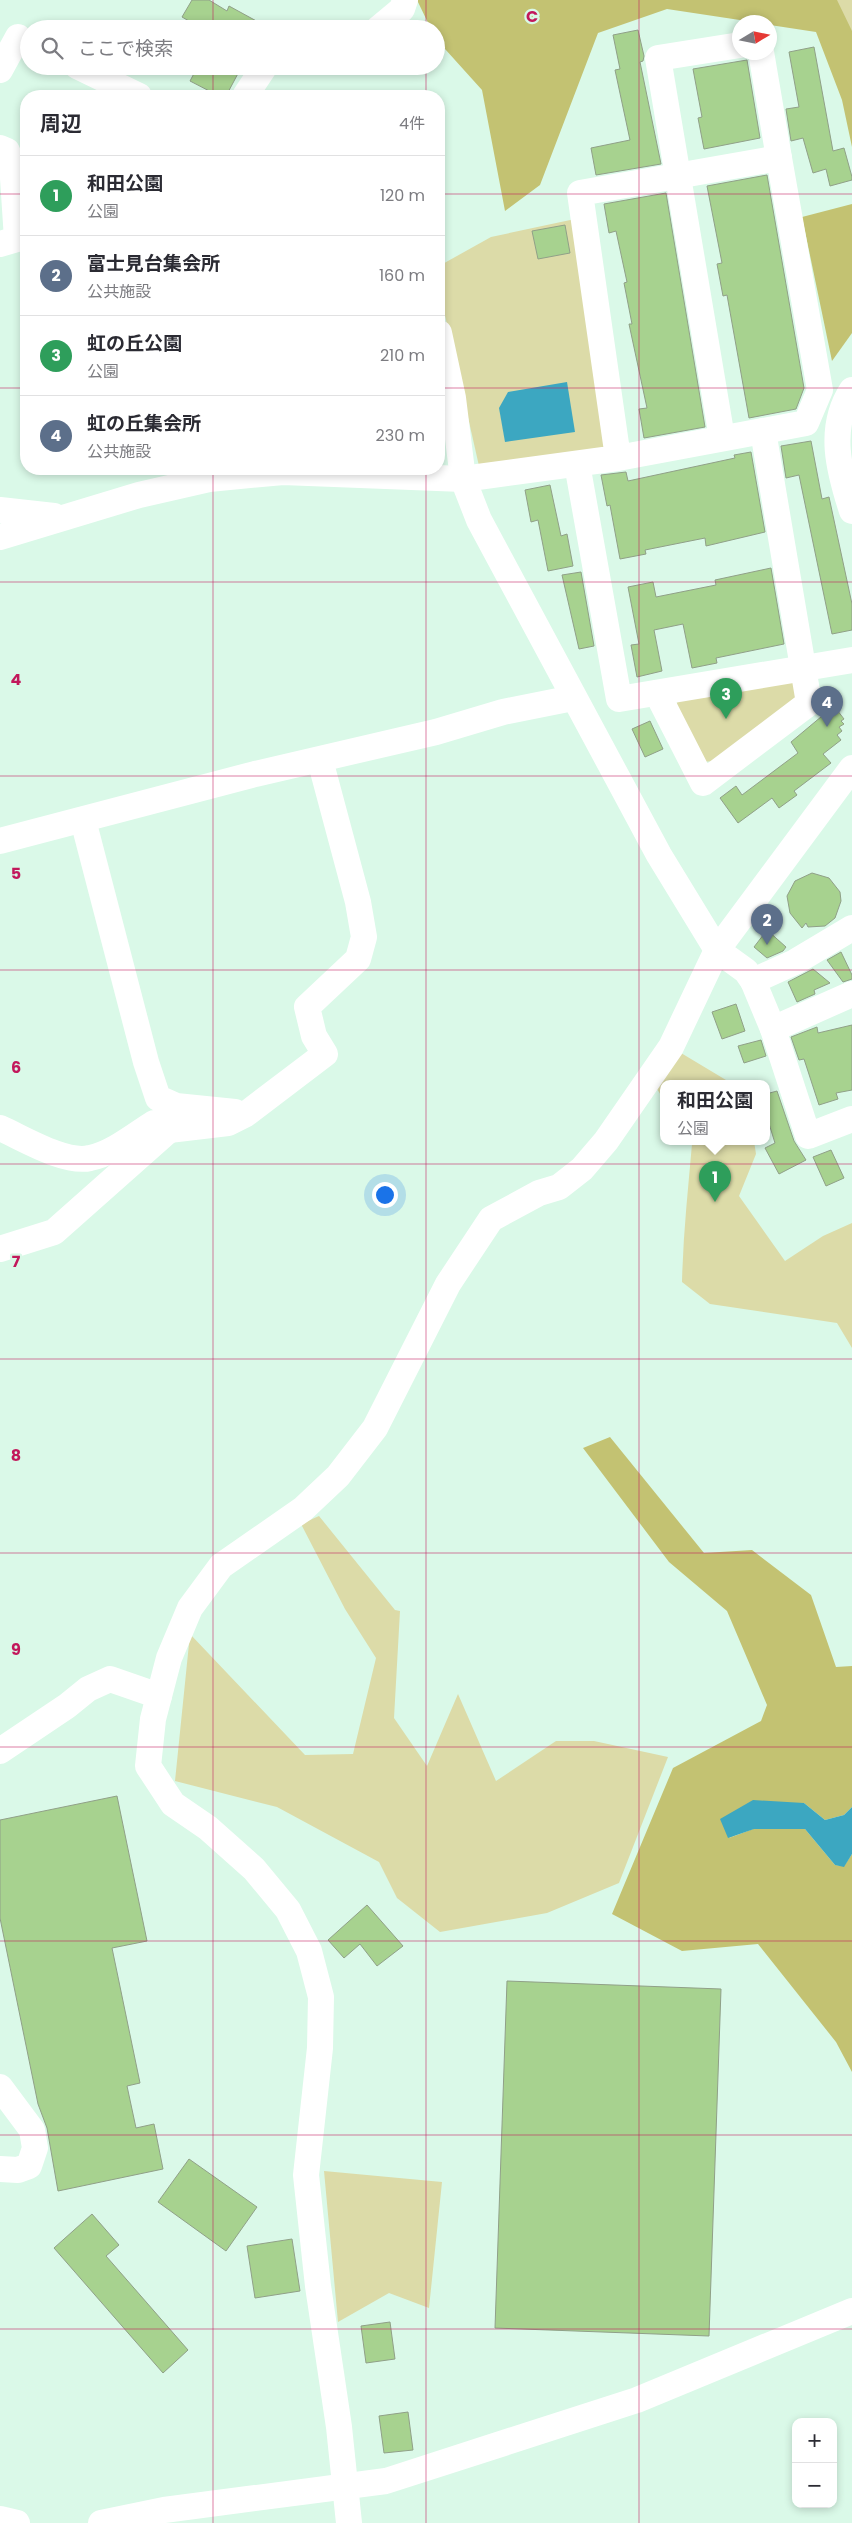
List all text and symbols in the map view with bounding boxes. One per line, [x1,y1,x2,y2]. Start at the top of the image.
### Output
text: C [526,5,538,28]
north arrow [732,15,777,60]
search box [20,20,445,75]
icon: search [38,34,66,62]
text: ここで検索 [78,35,173,62]
text: 周辺 [40,109,82,138]
text: 4件 [399,112,425,135]
text: 和田公園 [87,170,163,197]
text: 1 [53,184,59,207]
text: 120 m [380,184,425,207]
text: 公園 [87,200,119,223]
text: 富士見台集会所 [87,250,220,277]
text: 2 [51,264,61,287]
text: 160 m [379,264,425,287]
text: 公共施設 [87,280,151,303]
text: 虹の丘公園 [87,330,182,357]
text: 3 [51,344,61,367]
text: 210 m [380,344,425,367]
text: 公園 [87,360,119,383]
text: 虹の丘集会所 [87,410,201,437]
text: 4 [51,424,61,447]
text: 230 m [376,424,425,447]
text: 公共施設 [87,440,151,463]
text: 4 [11,668,22,691]
pin: 3 [710,678,742,719]
pin: 4 [811,686,843,727]
text: 5 [11,862,21,885]
pin: 2 [751,904,783,945]
text: 6 [11,1056,21,1079]
popup [660,1080,770,1145]
text: 和田公園 [677,1087,753,1114]
text: 公園 [677,1117,709,1140]
pin: 1 [699,1161,731,1202]
your location [372,1182,398,1208]
text: 7 [12,1250,21,1273]
text: 8 [11,1444,21,1467]
text: 9 [11,1638,21,1661]
map controls [792,2418,837,2508]
button: + [792,2418,837,2463]
button: − [792,2463,837,2508]

